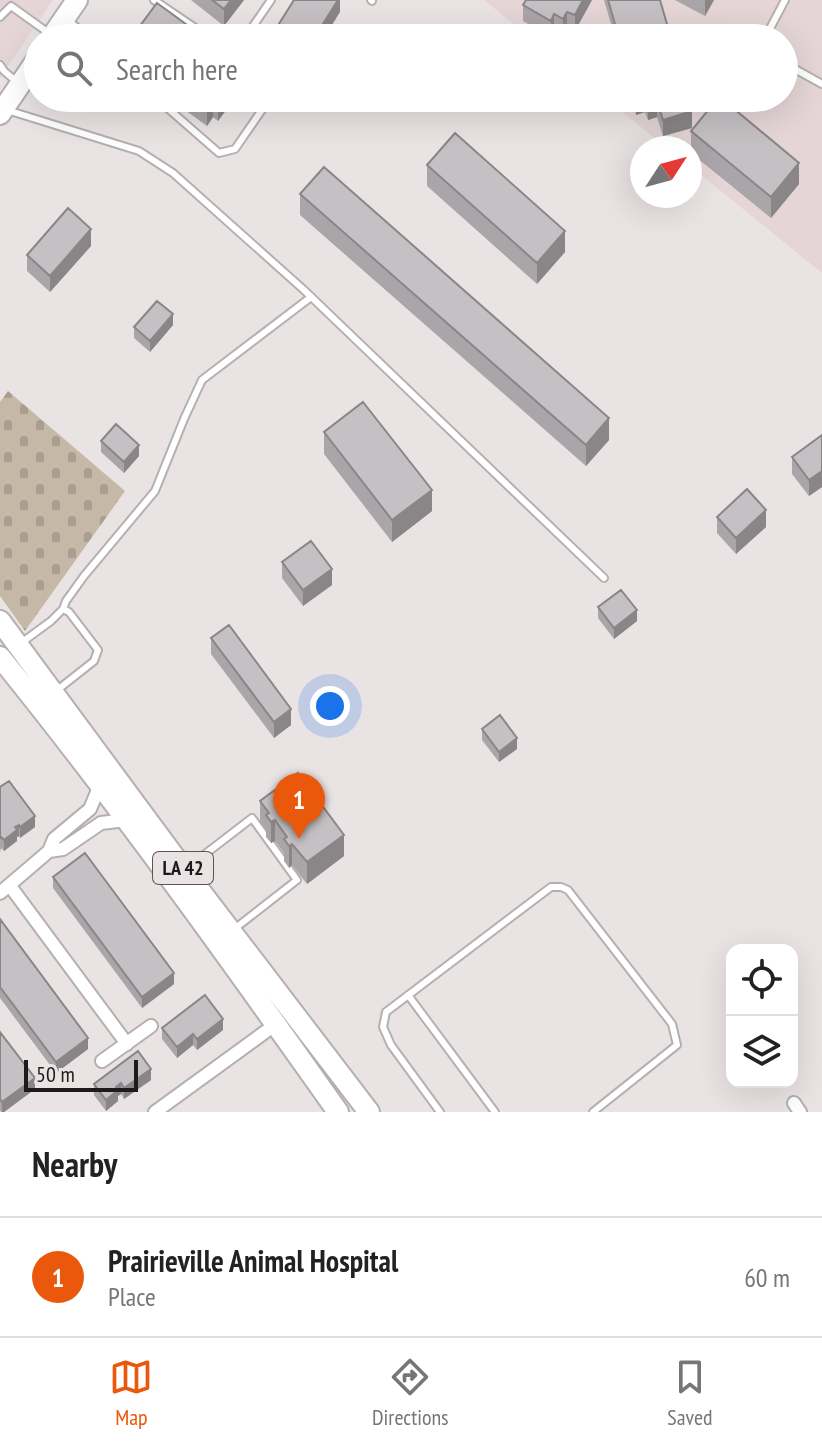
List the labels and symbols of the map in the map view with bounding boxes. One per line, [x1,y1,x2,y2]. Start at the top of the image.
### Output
north arrow [630,136,702,208]
your location [310,686,350,726]
pin: 1 [273,773,325,839]
road number: LA 42 [153,852,213,884]
scale bar [24,1056,138,1092]

